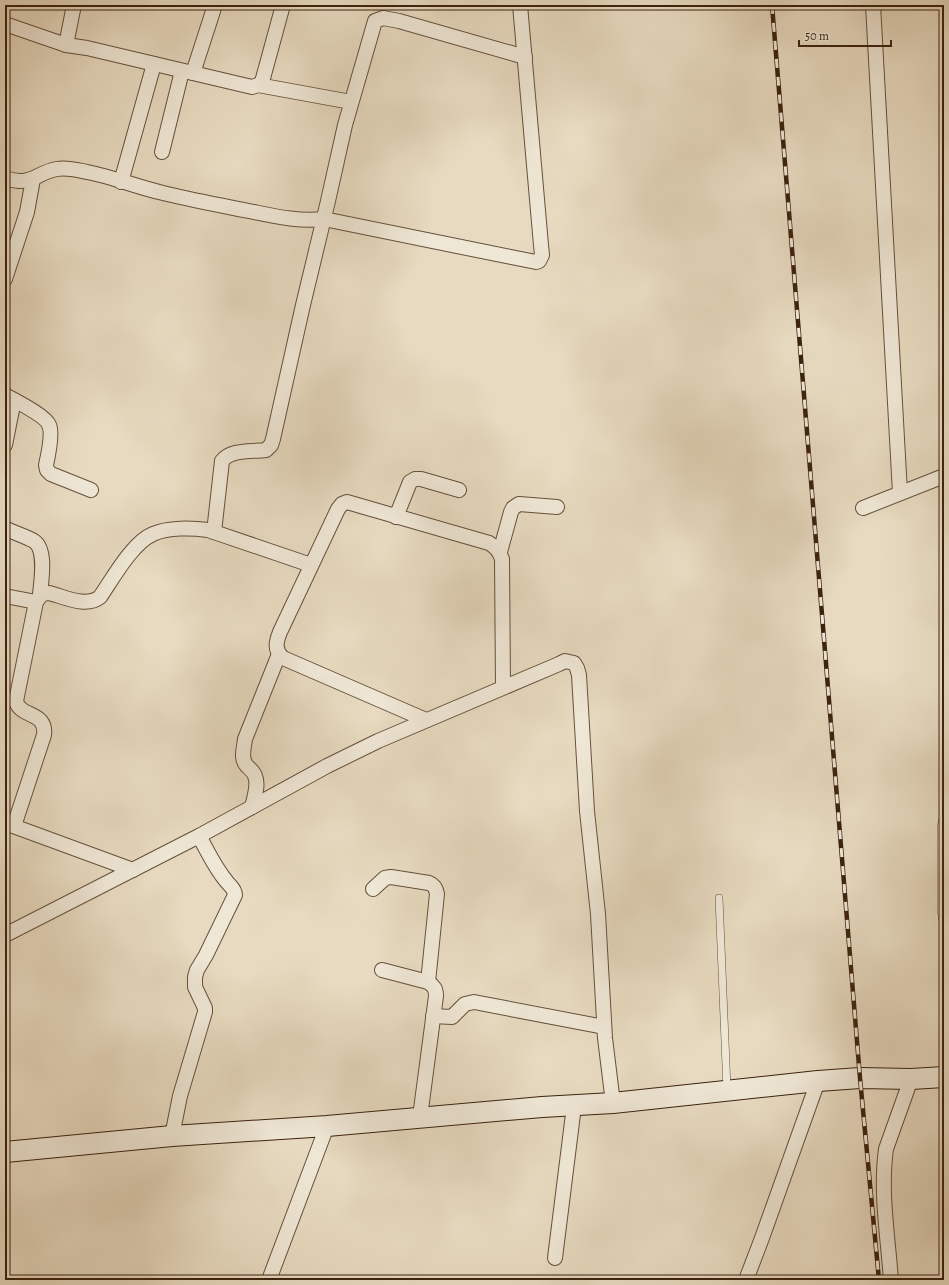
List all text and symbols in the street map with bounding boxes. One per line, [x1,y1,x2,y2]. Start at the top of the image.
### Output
scale bar [799,22,891,48]
text: 50 m [805,28,829,44]

